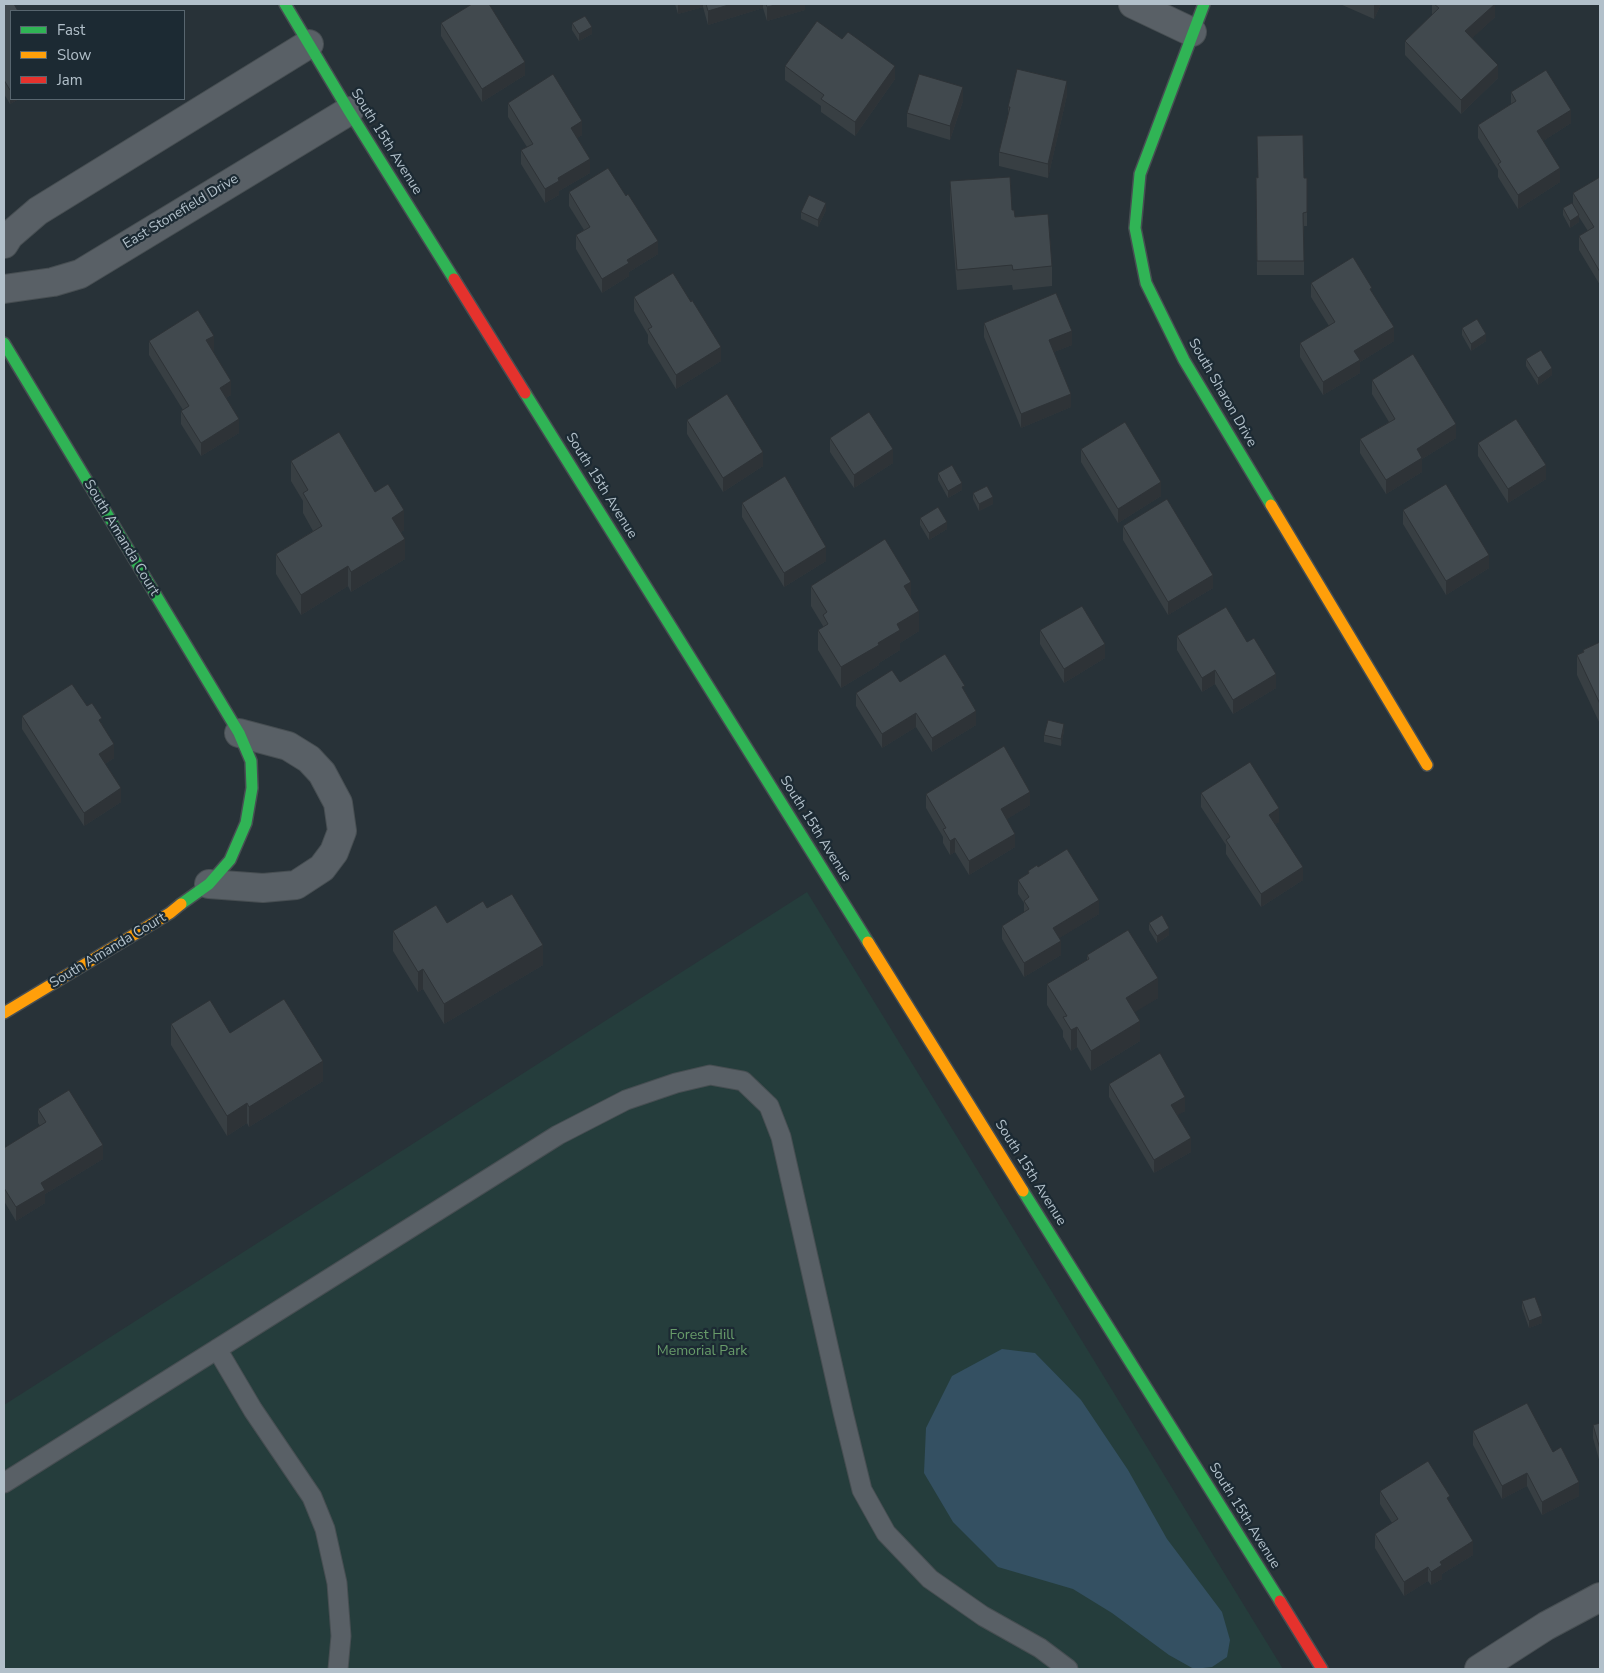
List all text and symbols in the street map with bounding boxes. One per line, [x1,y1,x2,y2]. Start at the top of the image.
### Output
legend [10,10,185,100]
text: Fast [57,20,85,40]
text: Slow [57,45,91,65]
text: Jam [57,70,83,90]
street label: South 15th Avenue [347,86,425,198]
street label: East Stonefield Drive [120,171,242,253]
street label: South Sharon Drive [1184,336,1260,450]
street label: South 15th Avenue [562,430,640,542]
street label: South Amanda Court [80,477,162,599]
street label: South 15th Avenue [776,773,854,885]
street label: South Amanda Court [47,910,169,992]
street label: South 15th Avenue [991,1117,1069,1229]
park label: Forest Hill Memorial Park [657,1328,747,1360]
street label: South 15th Avenue [1205,1460,1283,1572]

